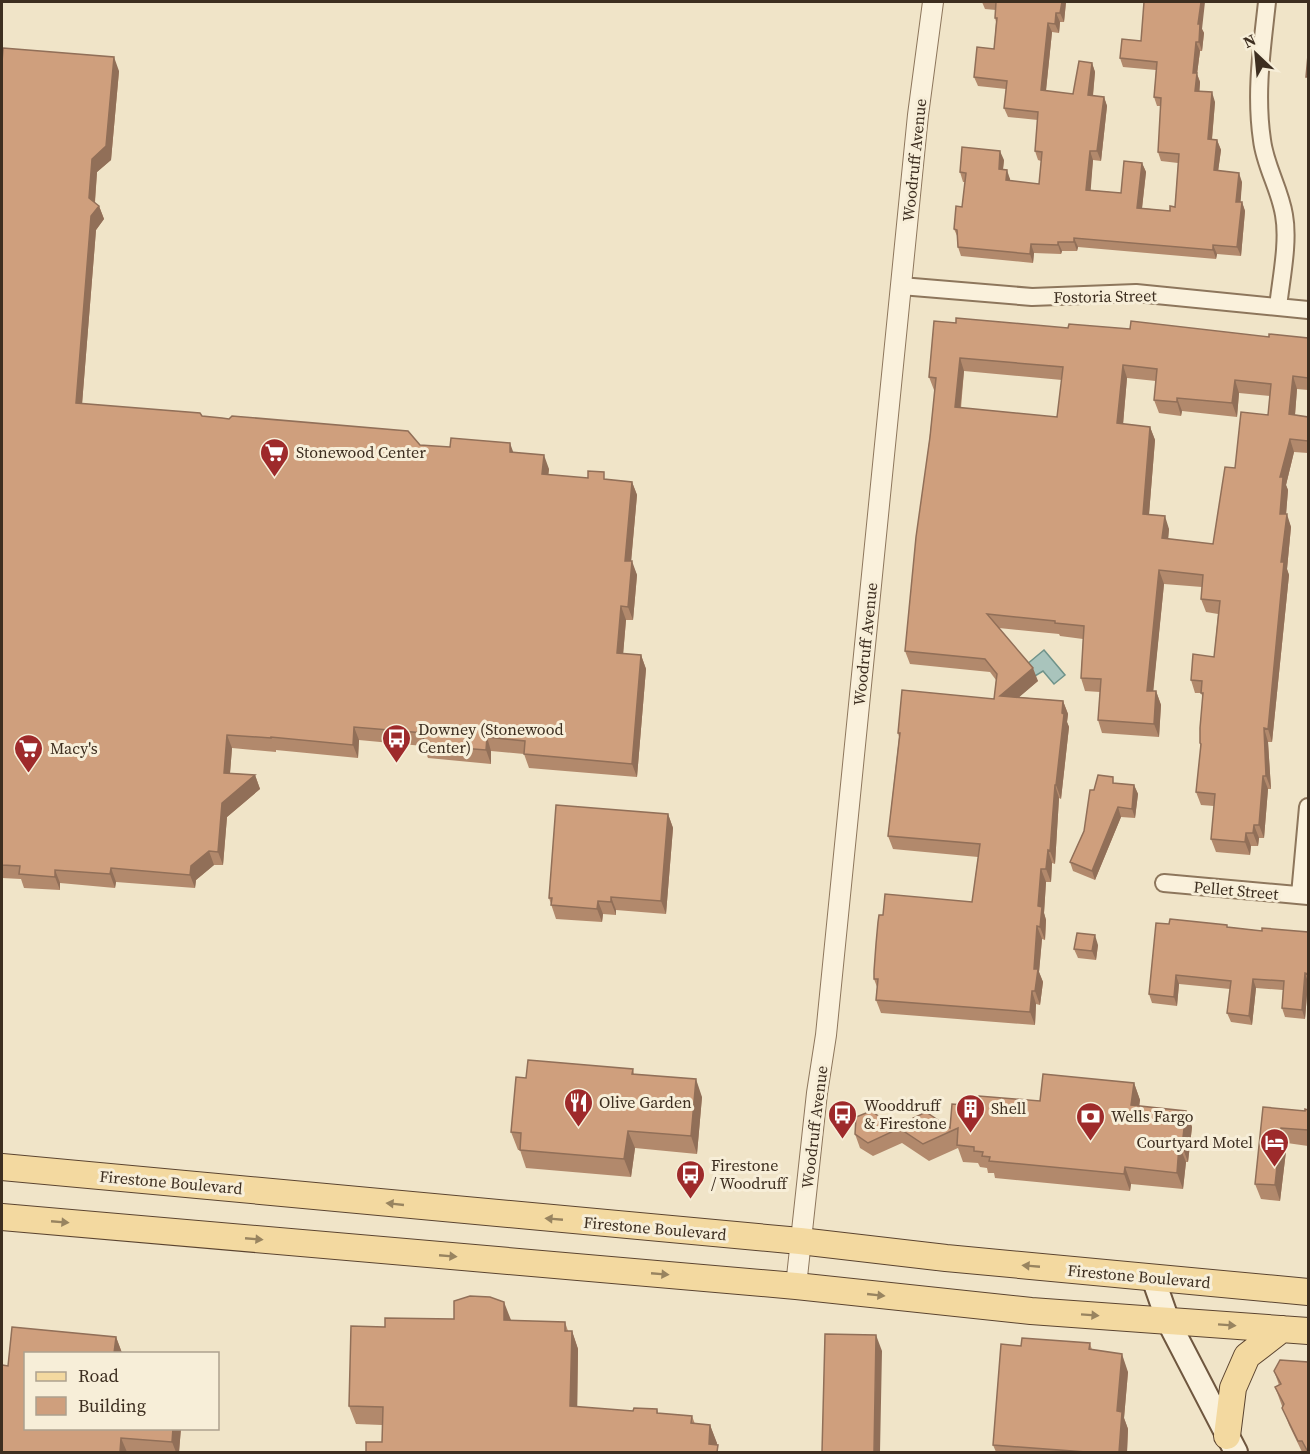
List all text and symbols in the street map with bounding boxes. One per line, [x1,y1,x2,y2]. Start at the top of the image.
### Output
north arrow [1226,24,1286,84]
text: N [1239,28,1260,53]
street label: Woodruff Avenue [897,97,931,223]
street label: Fostoria Street [1053,284,1158,308]
supermarket icon: Stonewood Center [259,436,291,478]
place label: Stonewood Center [296,441,426,463]
street label: Woodruff Avenue [848,581,882,707]
place label: Downey (Stonewood Center) [418,718,564,758]
bus stop icon: Downey (Stonewood Center) [381,722,413,764]
supermarket icon: Macy's [13,732,45,774]
place label: Macy's [50,737,98,759]
street label: Pellet Street [1193,875,1280,905]
street label: Woodruff Avenue [796,1064,832,1190]
restaurant icon: Olive Garden [562,1086,594,1128]
place label: Olive Garden [599,1091,692,1113]
building icon: Shell [954,1092,986,1134]
place label: Wooddruff & Firestone [864,1094,947,1134]
place label: Shell [991,1097,1026,1119]
bus stop icon: Wooddruff & Firestone [827,1098,859,1140]
bank icon: Wells Fargo [1074,1100,1106,1142]
place label: Wells Fargo [1111,1105,1194,1127]
hotel icon: Courtyard Motel [1258,1126,1290,1168]
place label: Courtyard Motel [1137,1131,1253,1153]
place label: Firestone / Woodruff [711,1154,789,1194]
bus stop icon: Firestone / Woodruff [674,1158,706,1200]
street label: Firestone Boulevard [99,1165,243,1199]
one-way arrow [385,1199,404,1209]
street label: Firestone Boulevard [583,1211,727,1245]
one-way arrow [544,1214,563,1224]
one-way arrow [50,1217,69,1227]
one-way arrow [245,1234,264,1244]
one-way arrow [439,1251,458,1261]
street label: Firestone Boulevard [1067,1259,1211,1293]
one-way arrow [1022,1261,1041,1271]
one-way arrow [651,1270,670,1279]
one-way arrow [866,1290,885,1300]
one-way arrow [1080,1310,1099,1320]
one-way arrow [1217,1320,1236,1330]
legend [24,1352,219,1430]
text: Road [78,1363,119,1388]
text: Building [78,1393,146,1418]

